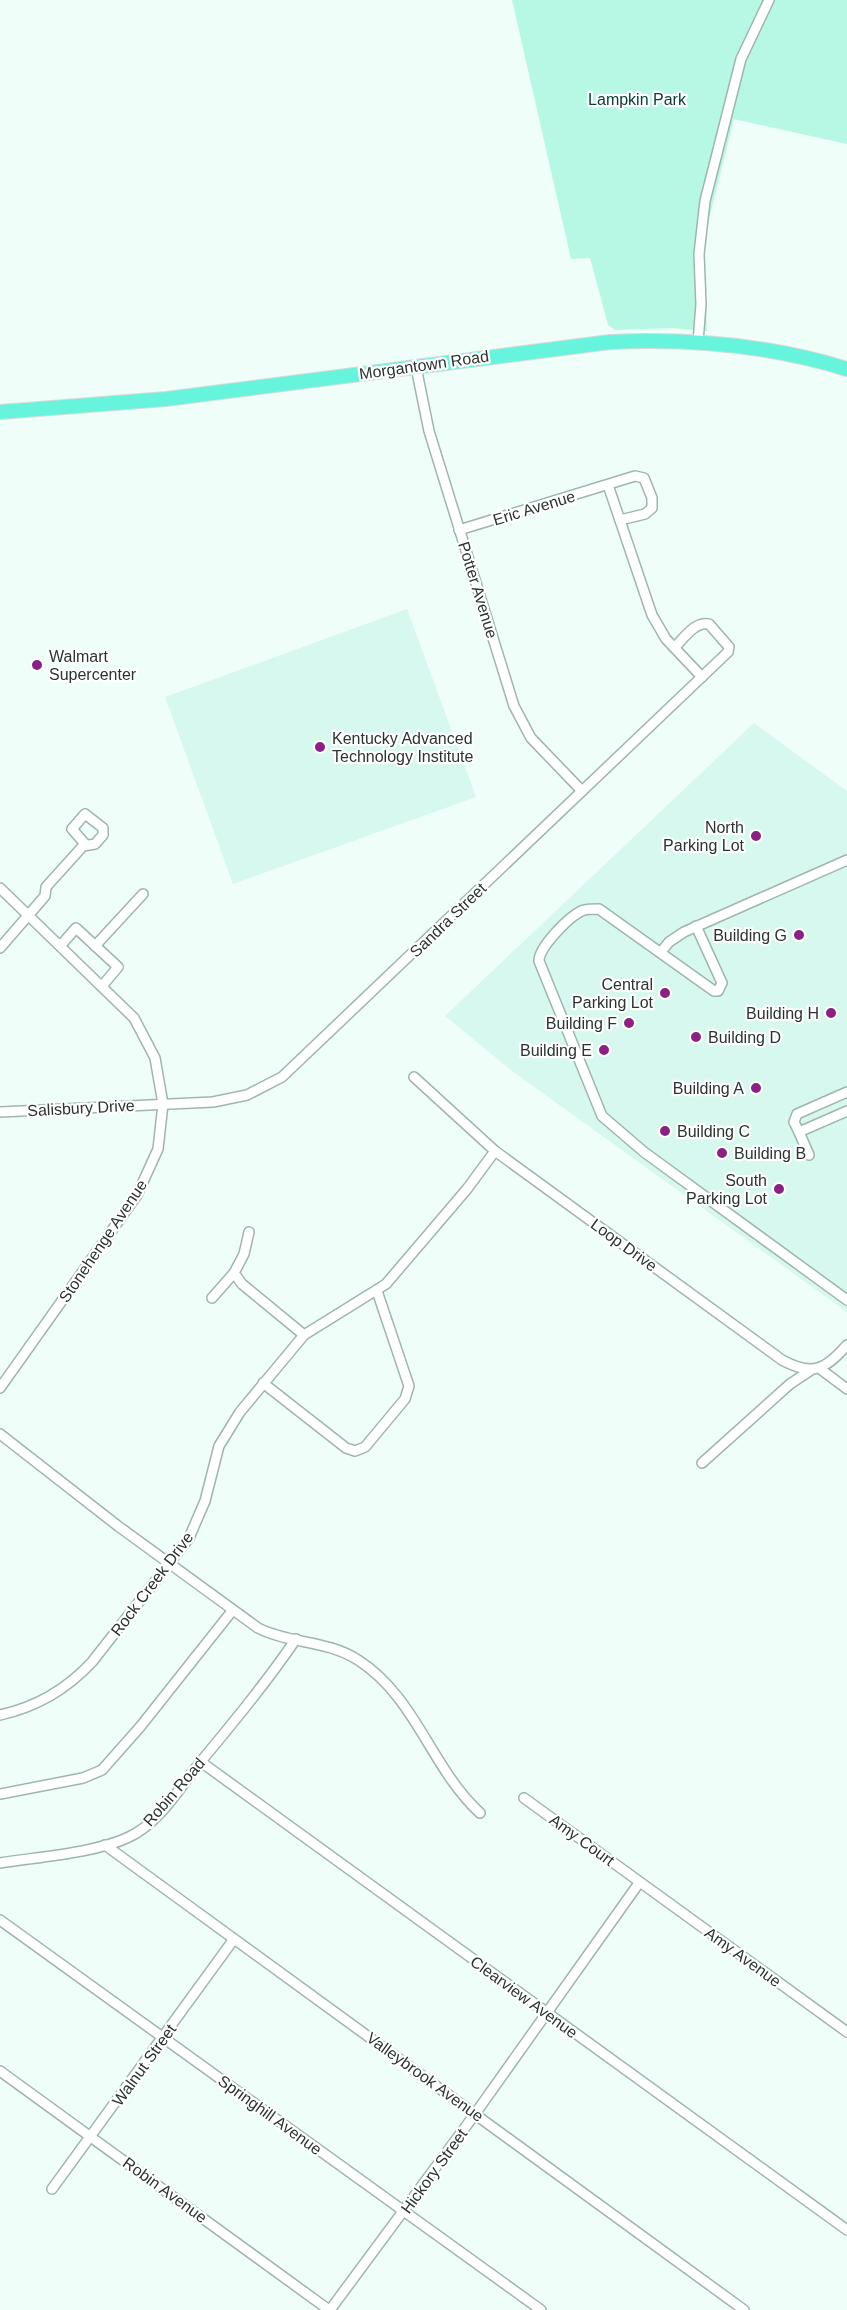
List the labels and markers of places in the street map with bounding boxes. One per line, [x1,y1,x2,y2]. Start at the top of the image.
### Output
place label: Walmart Supercenter [49,648,137,683]
marker: Walmart Supercenter [30,658,44,672]
place label: Kentucky Advanced Technology Institute [332,730,474,765]
marker: Kentucky Advanced Technology Institute [313,740,327,754]
place label: North Parking Lot [663,819,745,854]
marker: North Parking Lot [749,829,763,843]
place label: Building G [713,927,787,944]
marker: Building G [792,928,806,942]
place label: Central Parking Lot [572,976,654,1011]
marker: Central Parking Lot [658,986,672,1000]
place label: Building H [746,1005,819,1022]
marker: Building H [824,1006,838,1020]
place label: Building F [546,1015,617,1032]
marker: Building F [622,1016,636,1030]
place label: Building D [708,1029,781,1046]
marker: Building D [689,1030,703,1044]
place label: Building E [520,1042,592,1059]
marker: Building E [597,1043,611,1057]
place label: Building A [673,1080,744,1097]
marker: Building A [749,1081,763,1095]
place label: Building C [677,1123,750,1140]
marker: Building C [658,1124,672,1138]
place label: Building B [734,1145,806,1162]
marker: Building B [715,1146,729,1160]
place label: South Parking Lot [686,1172,768,1207]
marker: South Parking Lot [772,1182,786,1196]

